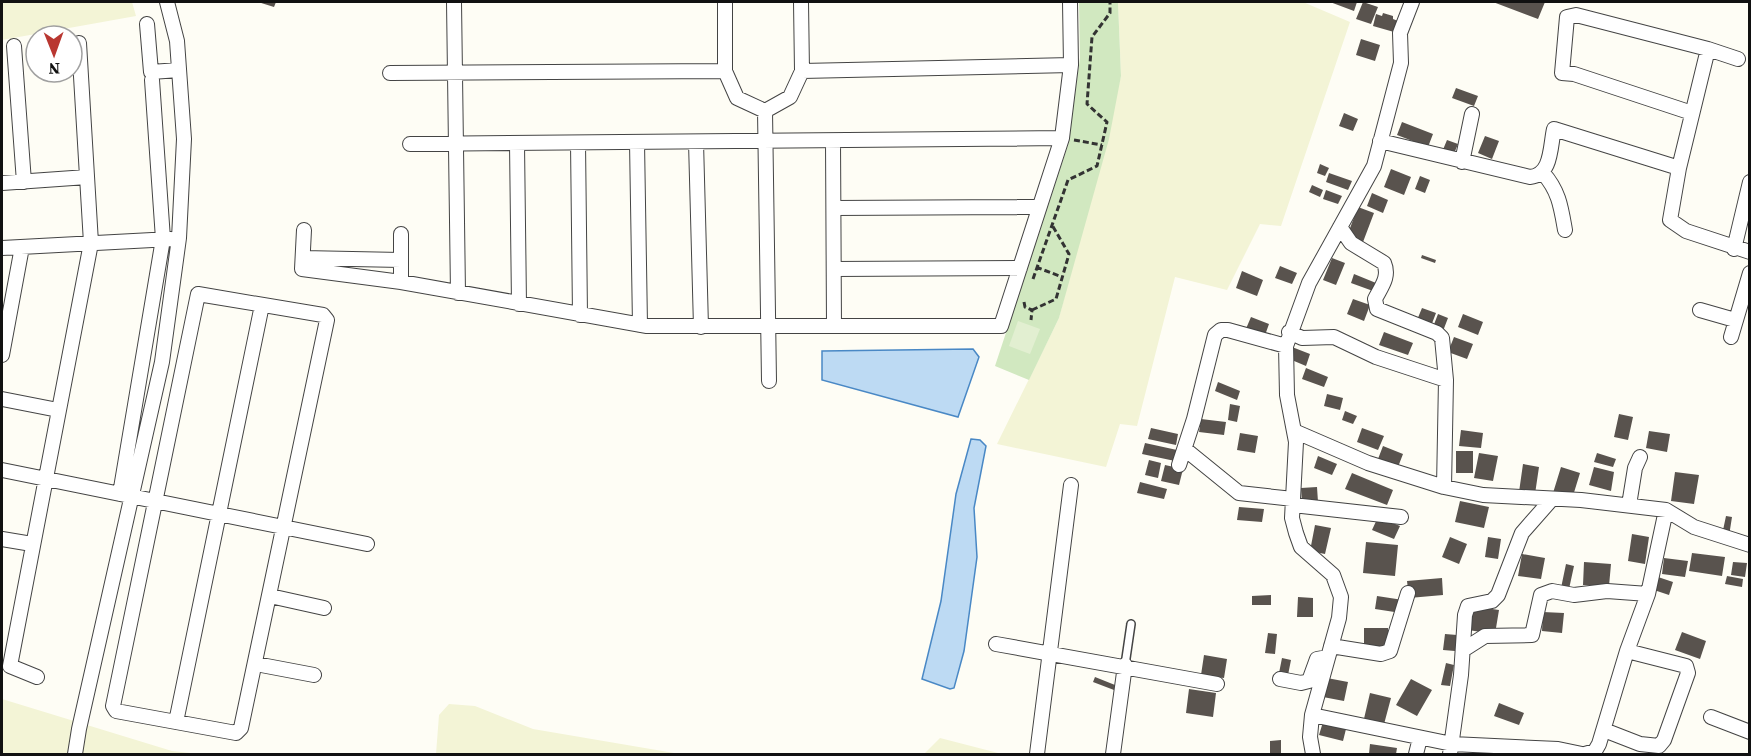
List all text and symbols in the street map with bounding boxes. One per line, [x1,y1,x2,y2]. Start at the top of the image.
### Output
north arrow [24,24,84,84]
text: N [48,58,60,80]

